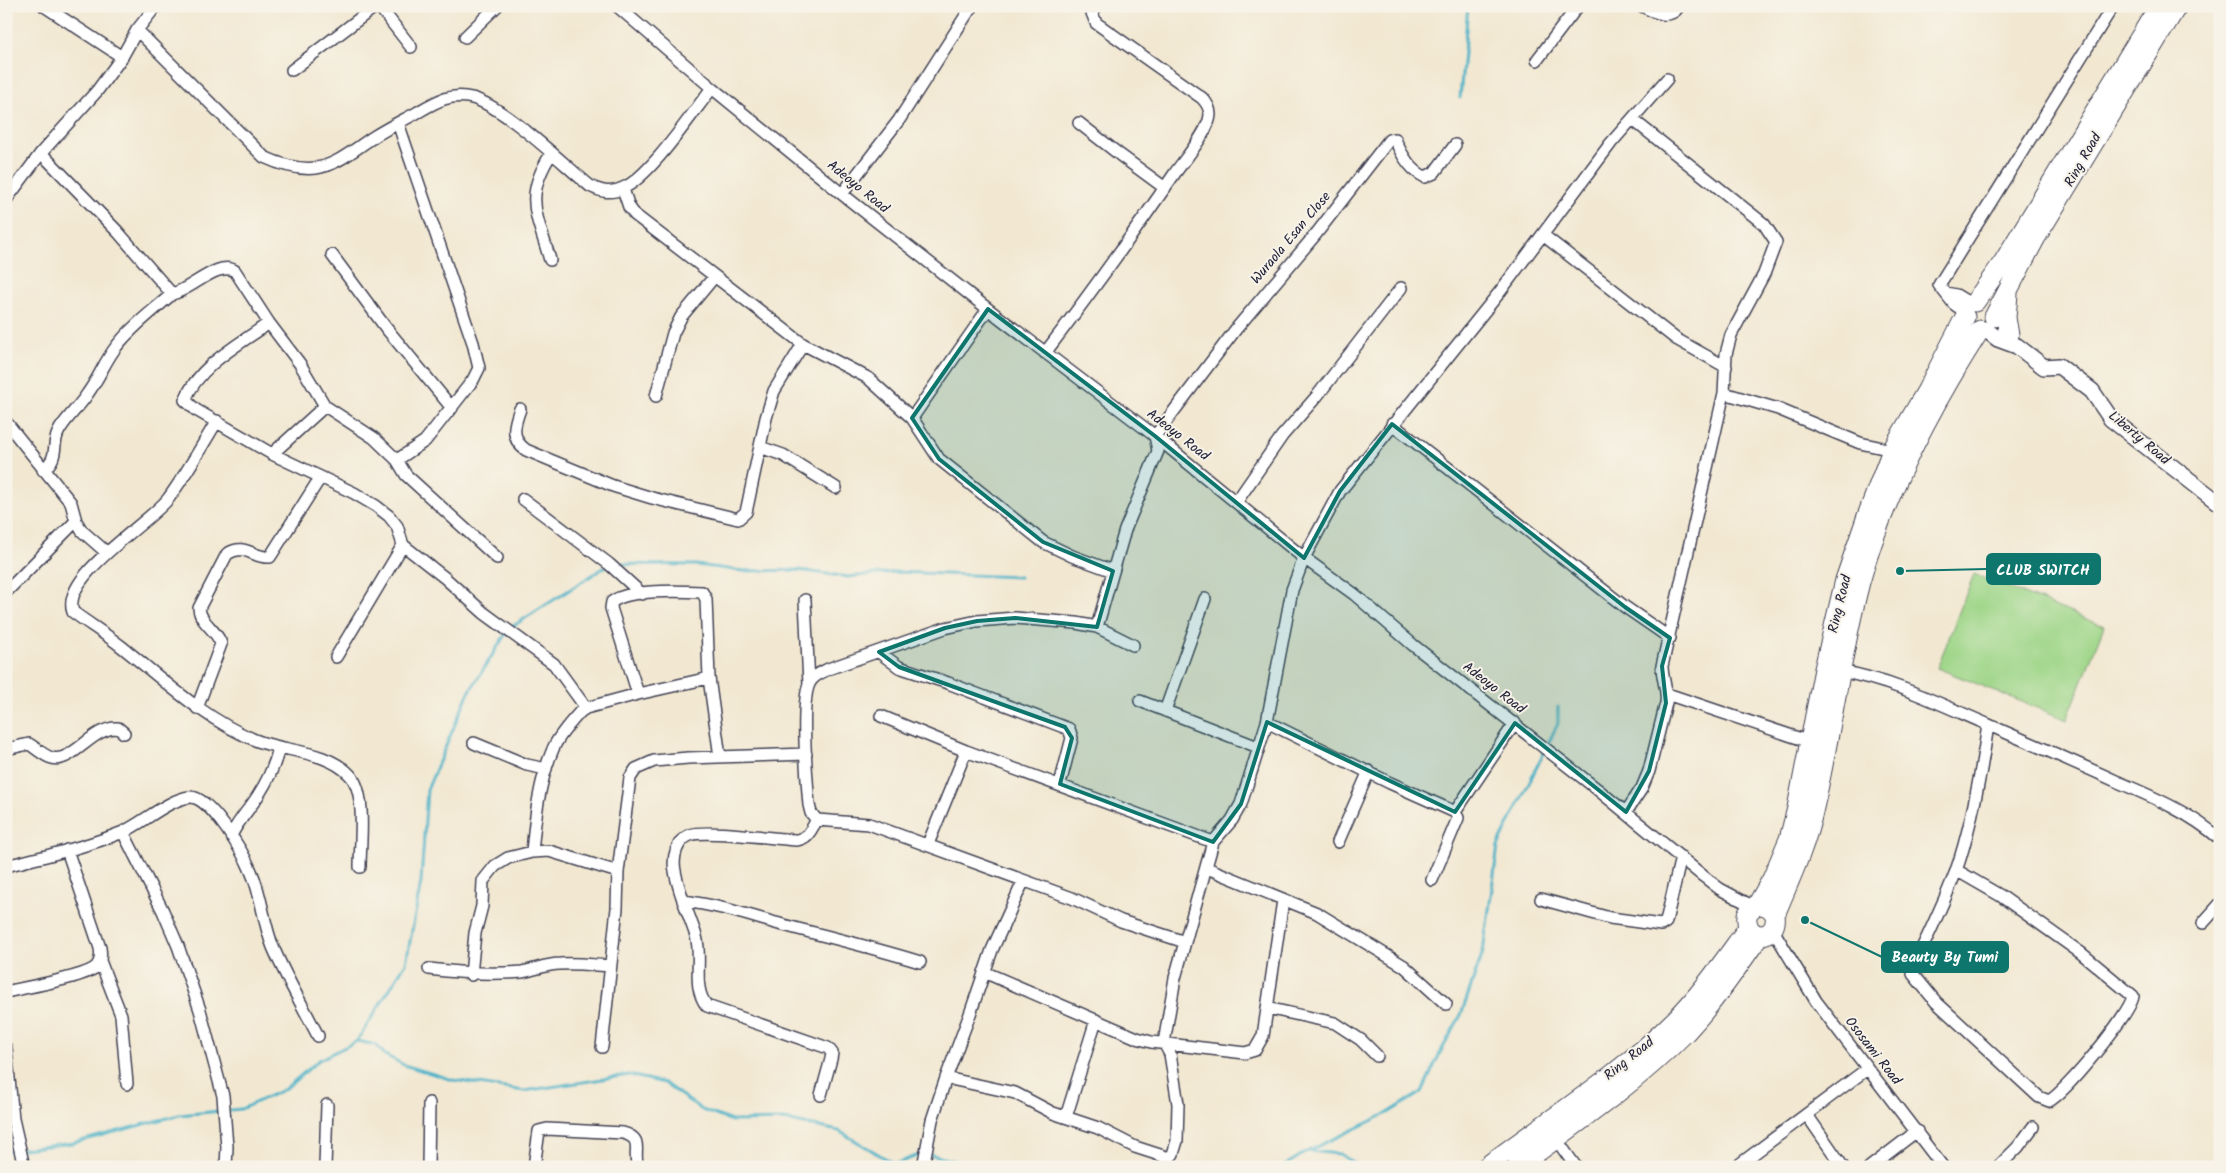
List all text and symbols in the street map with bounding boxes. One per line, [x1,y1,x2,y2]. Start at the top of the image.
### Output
street label: Ring Road [2059,128,2108,191]
street label: Adeoyo Road [822,155,895,220]
street label: Wuraola Esan Close [1246,186,1337,289]
street label: Adeoyo Road [1142,403,1215,467]
street label: Liberty Road [2103,405,2176,471]
callout: CLUB SWITCH [1987,554,2100,584]
text: CLUB SWITCH [1996,559,2090,583]
street label: Ring Road [1822,572,1858,635]
street label: Adeoyo Road [1458,656,1531,720]
callout: Beauty By Tumi [1882,942,2008,972]
text: Beauty By Tumi [1892,946,1999,970]
street label: Ososami Road [1839,1012,1907,1091]
street label: Ring Road [1599,1031,1660,1086]

